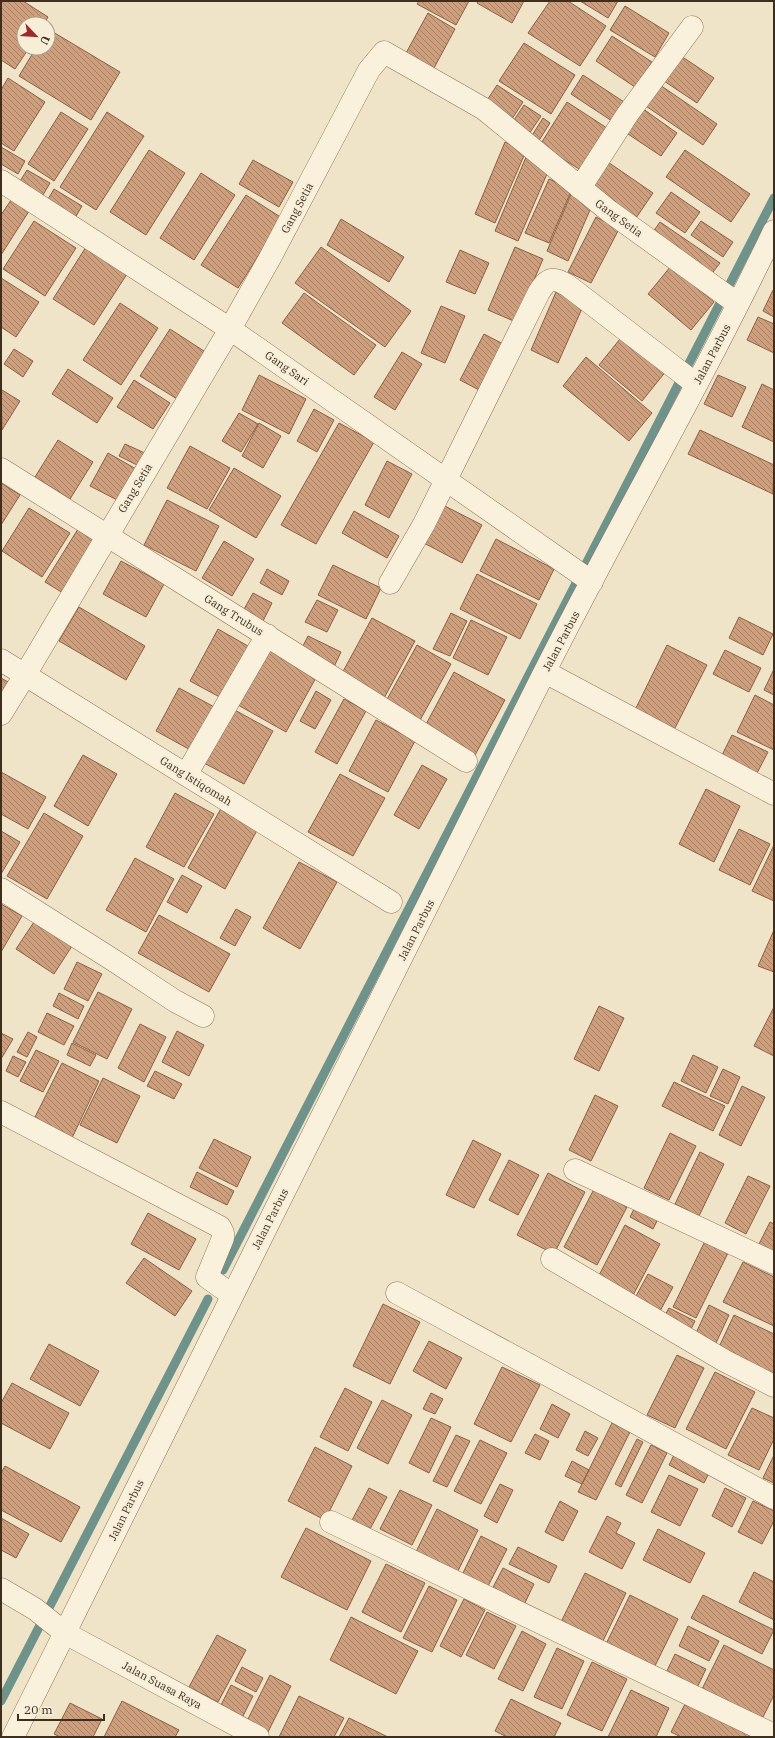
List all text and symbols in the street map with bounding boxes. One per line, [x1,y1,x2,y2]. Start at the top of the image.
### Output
north arrow [16,16,56,56]
text: U [37,33,53,48]
street label: Gang Setia [278,180,316,236]
street label: Gang Setia [592,196,646,240]
street label: Jalan Parbus [690,321,734,387]
street label: Gang Sari [262,348,312,388]
street label: Gang Setia [115,461,155,515]
street label: Gang Trubus [202,591,266,639]
street label: Jalan Parbus [539,608,583,674]
street label: Gang Istiqomah [157,753,235,809]
street label: Jalan Parbus [395,897,437,963]
street label: Jalan Parbus [249,1186,291,1252]
street label: Jalan Parbus [105,1477,147,1543]
street label: Jalan Suasa Raya [120,1658,204,1712]
scale bar [18,1696,104,1722]
text: 20 m [24,1702,53,1717]

